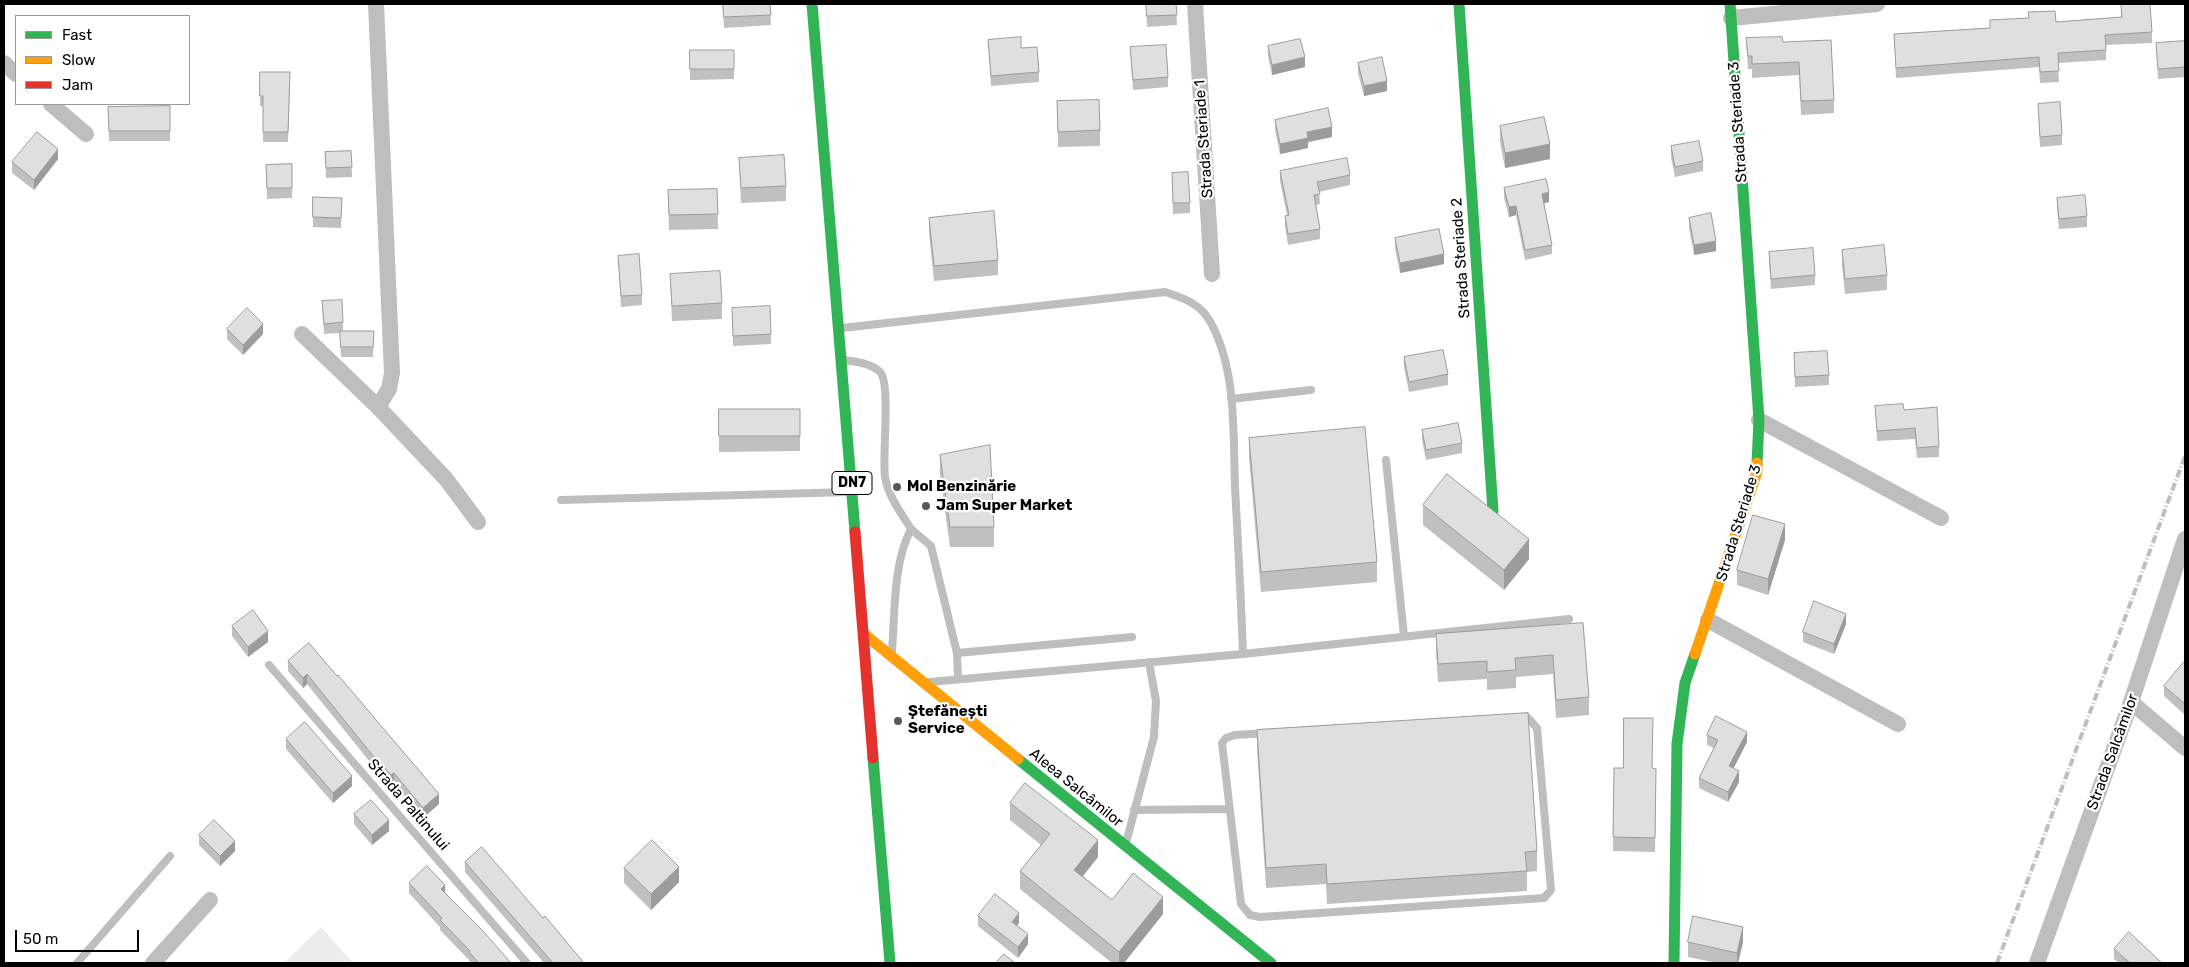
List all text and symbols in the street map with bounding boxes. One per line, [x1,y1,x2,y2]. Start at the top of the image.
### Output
legend [15,15,190,105]
text: Fast [62,26,92,44]
text: Slow [62,51,95,69]
street label: Strada Steriade 3 [1725,61,1751,183]
text: Jam [62,76,93,94]
street label: Strada Steriade 1 [1191,79,1217,199]
street label: Strada Steriade 2 [1448,197,1474,319]
street label: Strada Steriade 3 [1713,462,1765,584]
road number: DN7 [832,472,872,494]
place label: Mol Benzinărie [907,478,1016,496]
marker: Mol Benzinărie [891,481,903,493]
place label: Jam Super Market [936,497,1072,515]
marker: Jam Super Market [920,500,932,512]
street label: Strada Salcâmilor [2084,691,2142,813]
place label: Ștefănești Service [908,703,987,738]
marker: Ștefănești Service [892,715,904,727]
street label: Aleea Salcâmilor [1026,745,1126,831]
street label: Strada Paltinului [363,756,453,854]
scale bar [18,920,141,952]
text: 50 m [23,930,58,948]

